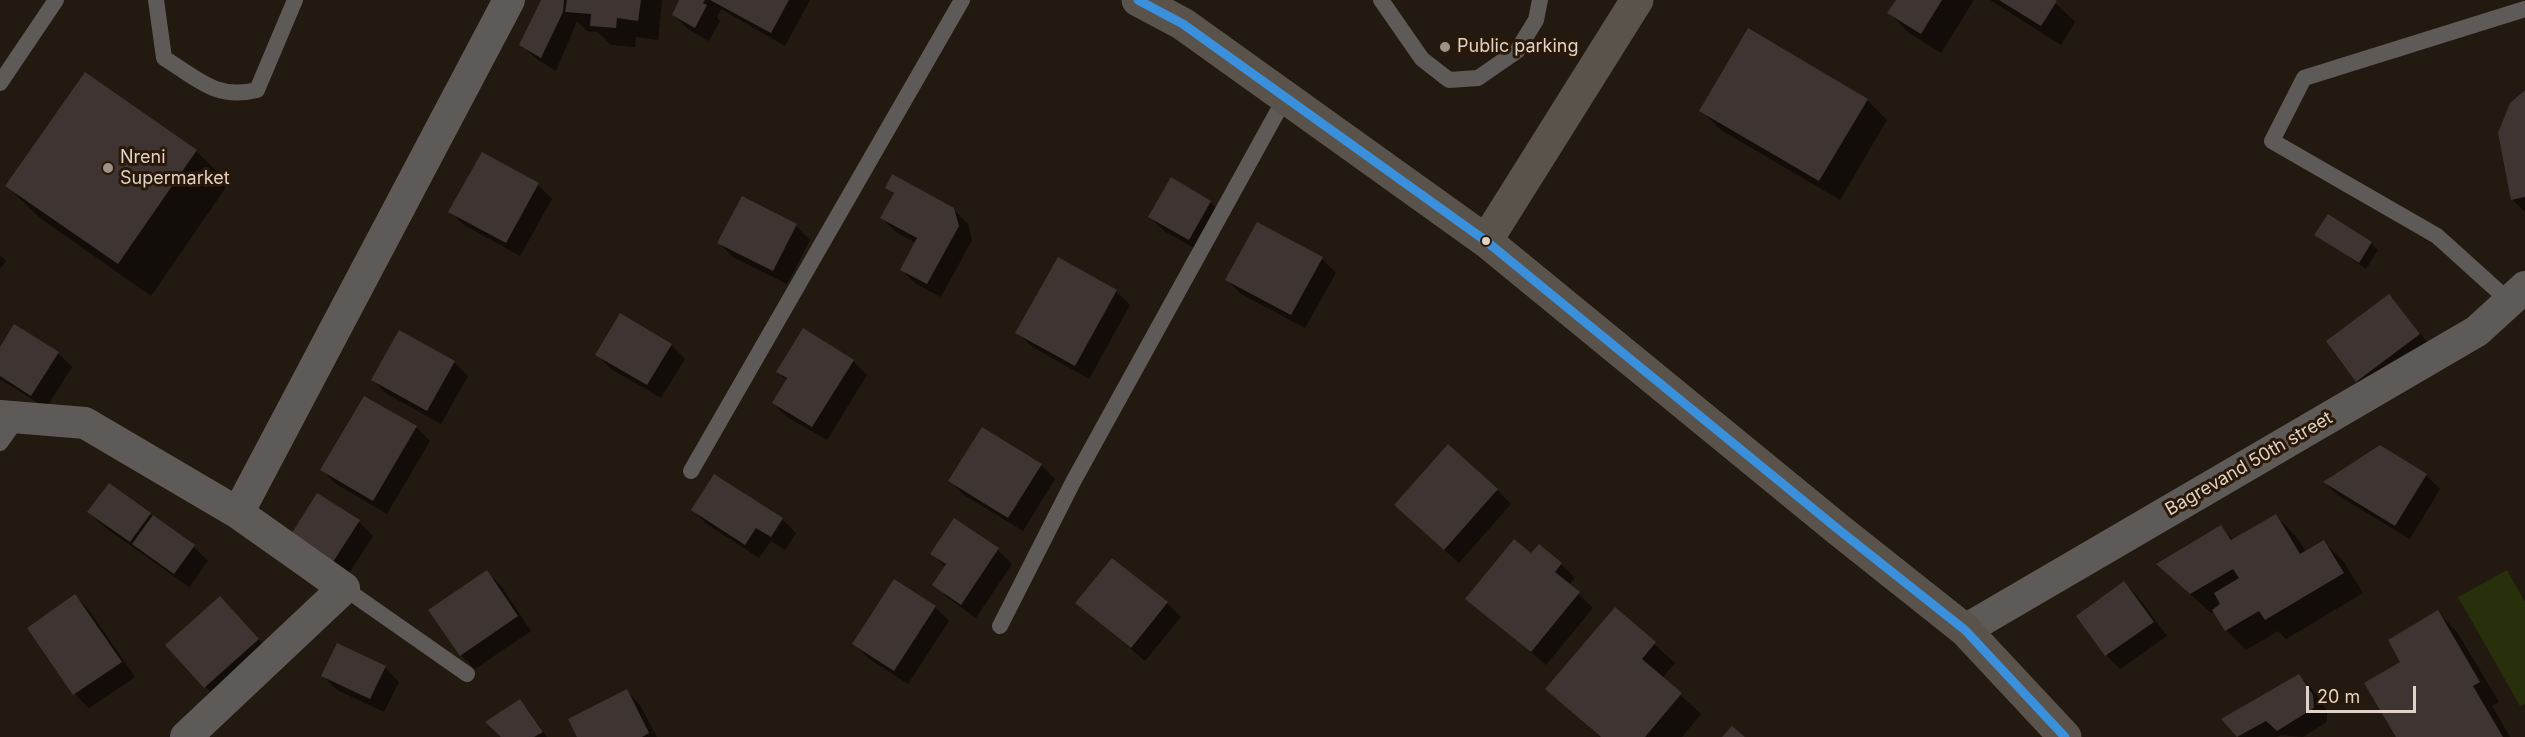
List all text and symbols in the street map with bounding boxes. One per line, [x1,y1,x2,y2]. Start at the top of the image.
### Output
place label: Public parking [1457,36,1579,58]
marker: Public parking [1438,40,1452,54]
place label: Nreni Supermarket [120,147,230,190]
marker: Nreni Supermarket [101,161,115,175]
unlabelled marker [1480,235,1492,247]
street label: Bagrevand 50th street [2162,407,2336,521]
scale bar [2309,674,2418,712]
text: 20 m [2317,686,2360,707]

